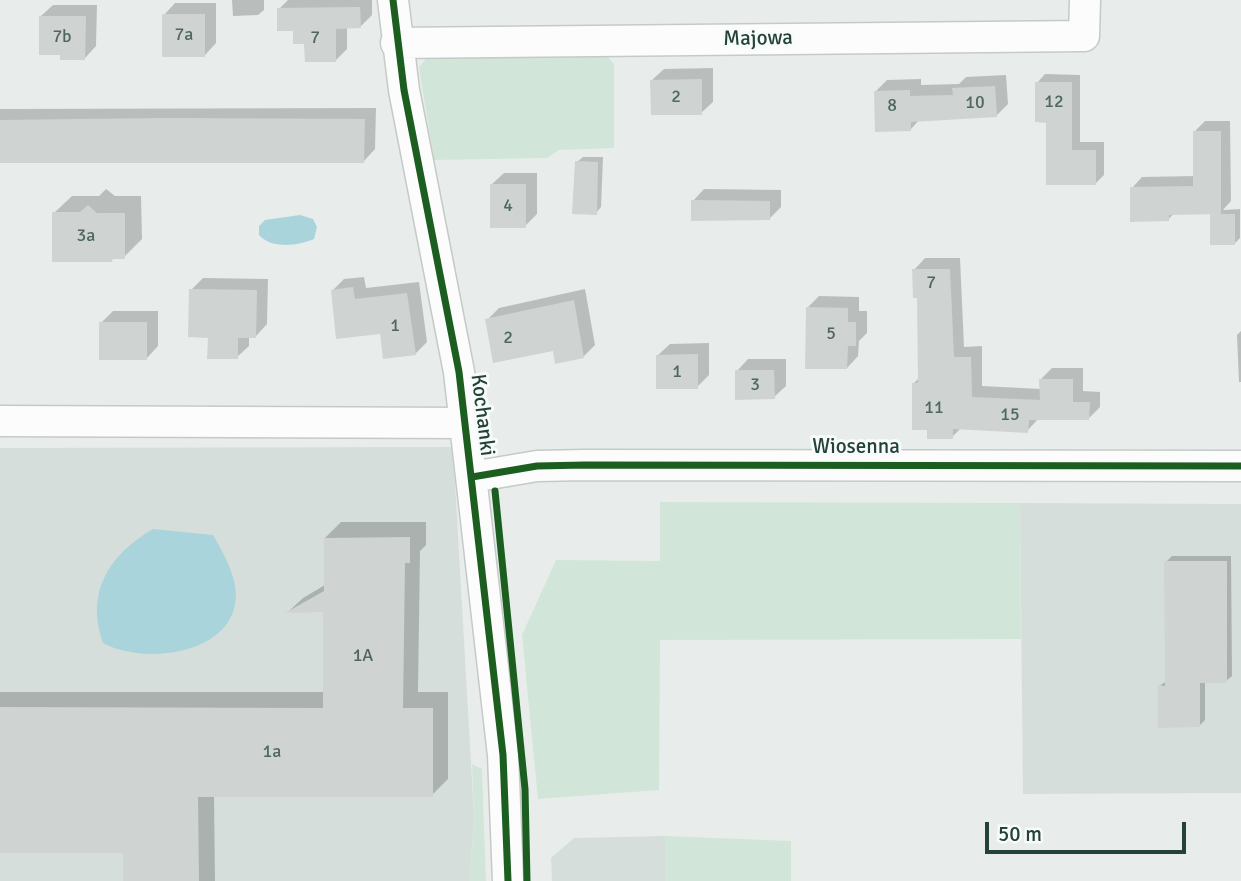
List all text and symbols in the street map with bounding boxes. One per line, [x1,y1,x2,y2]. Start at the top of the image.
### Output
house number: 7a [175,24,193,46]
house number: 7b [52,26,72,48]
street label: Majowa [723,26,793,52]
house number: 7 [310,27,320,49]
house number: 2 [671,86,681,108]
house number: 12 [1044,91,1064,113]
house number: 10 [965,92,985,114]
house number: 8 [887,95,897,117]
house number: 4 [503,195,513,217]
house number: 3a [77,225,95,247]
house number: 7 [926,272,936,294]
house number: 1 [390,315,400,337]
house number: 5 [826,323,836,345]
house number: 2 [503,327,513,349]
house number: 1 [672,361,682,383]
street label: Kochanki [464,372,500,458]
house number: 3 [750,374,760,396]
house number: 11 [924,397,944,419]
house number: 15 [1000,404,1020,426]
street label: Wiosenna [812,434,900,460]
house number: 1A [353,645,373,667]
house number: 1a [263,741,281,763]
scale bar [989,808,1190,852]
text: 50 m [998,821,1042,847]

